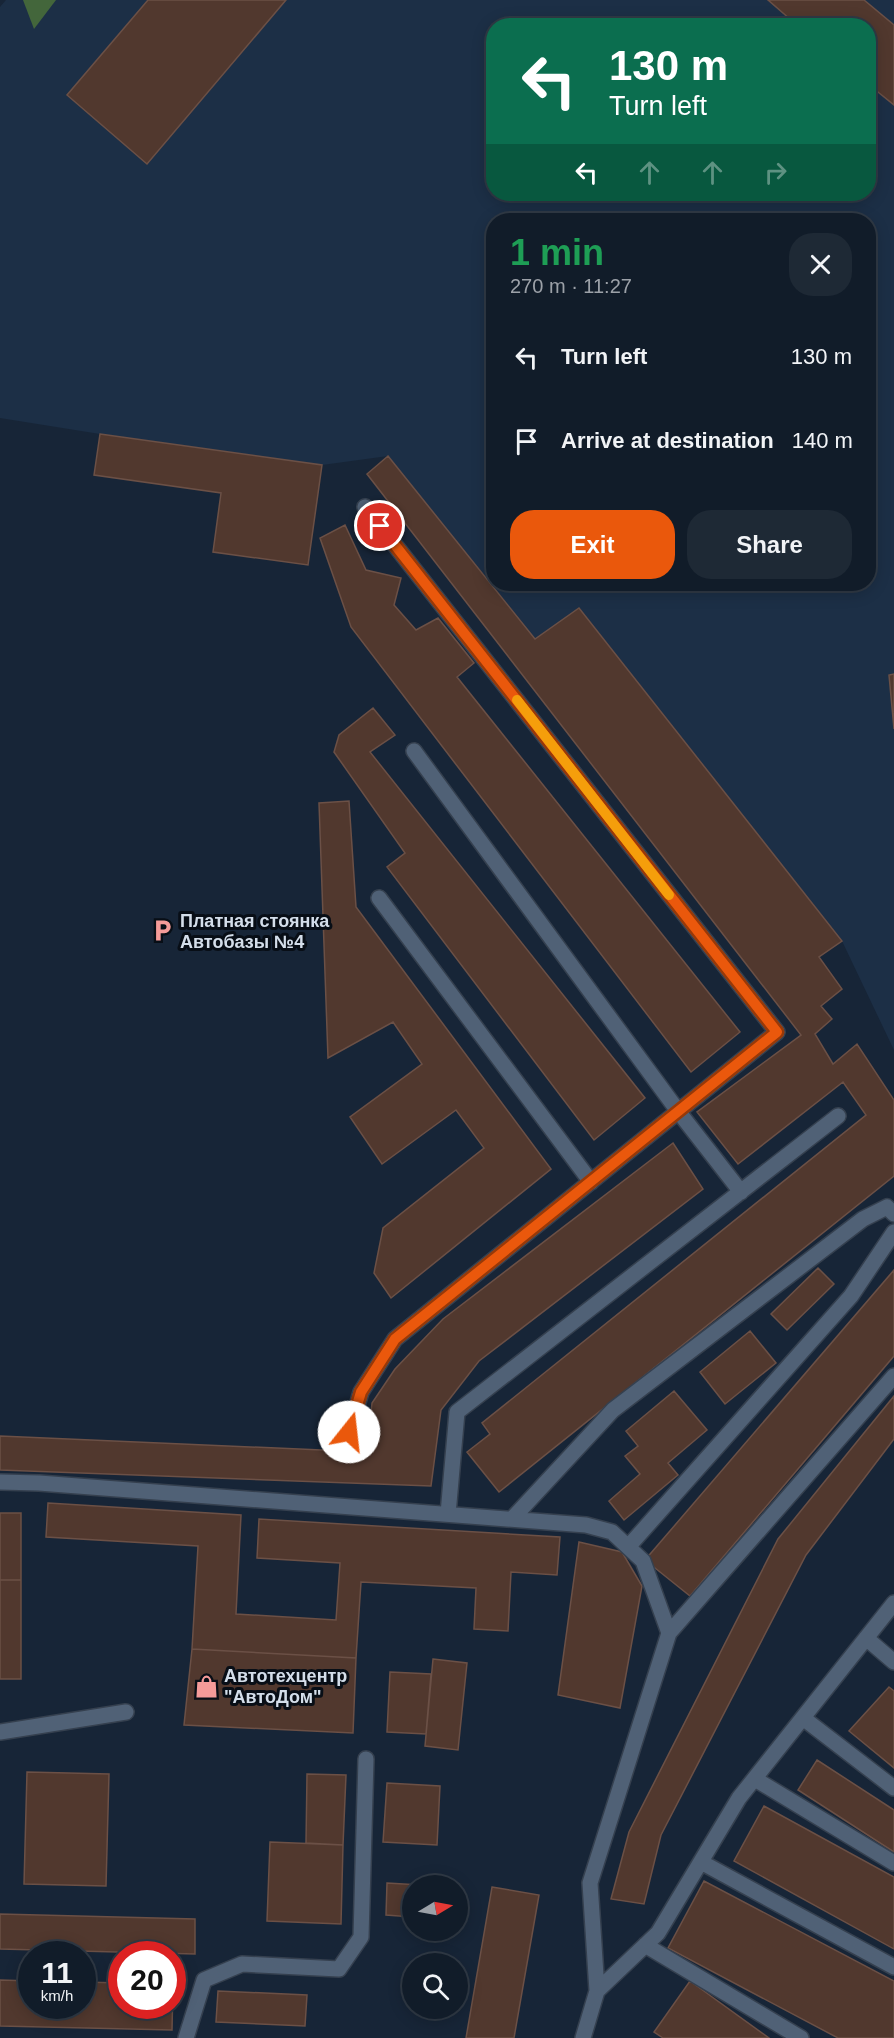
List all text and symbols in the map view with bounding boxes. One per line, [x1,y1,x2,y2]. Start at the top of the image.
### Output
icon: left [510,42,588,120]
text: 130 m [609,42,728,89]
text: Turn left [609,91,707,121]
icon: left [570,156,603,189]
icon: ahead [633,156,666,189]
icon: ahead [696,156,729,189]
icon: right [759,156,792,189]
text: 1 min [510,232,604,273]
button: close [789,233,852,296]
text: 270 m · 11:27 [510,275,632,297]
icon: left [510,341,543,374]
text: Turn left [561,344,647,369]
text: 130 m [791,344,852,369]
icon: arrive [510,425,543,458]
text: Arrive at destination [561,428,774,453]
text: 140 m [792,428,853,453]
pin [354,500,405,551]
icon: arrive [363,509,396,542]
button: Exit [510,510,675,579]
button: Share [687,510,852,579]
place label: Платная стоянка Автобазы №4 [180,911,330,952]
parking icon: Платная стоянка Автобазы №4 [149,918,175,944]
position arrow [317,1400,381,1464]
place label: Автотехцентр "АвтоДом" [224,1666,347,1707]
shop icon: Автотехцентр "АвтоДом" [193,1673,219,1699]
north arrow [402,1875,468,1941]
map controls [402,1875,468,2019]
speed limit sign: 20 [108,1941,186,2019]
button: search [402,1953,468,2019]
text: 11 [41,1956,73,1989]
text: km/h [41,1987,73,2004]

